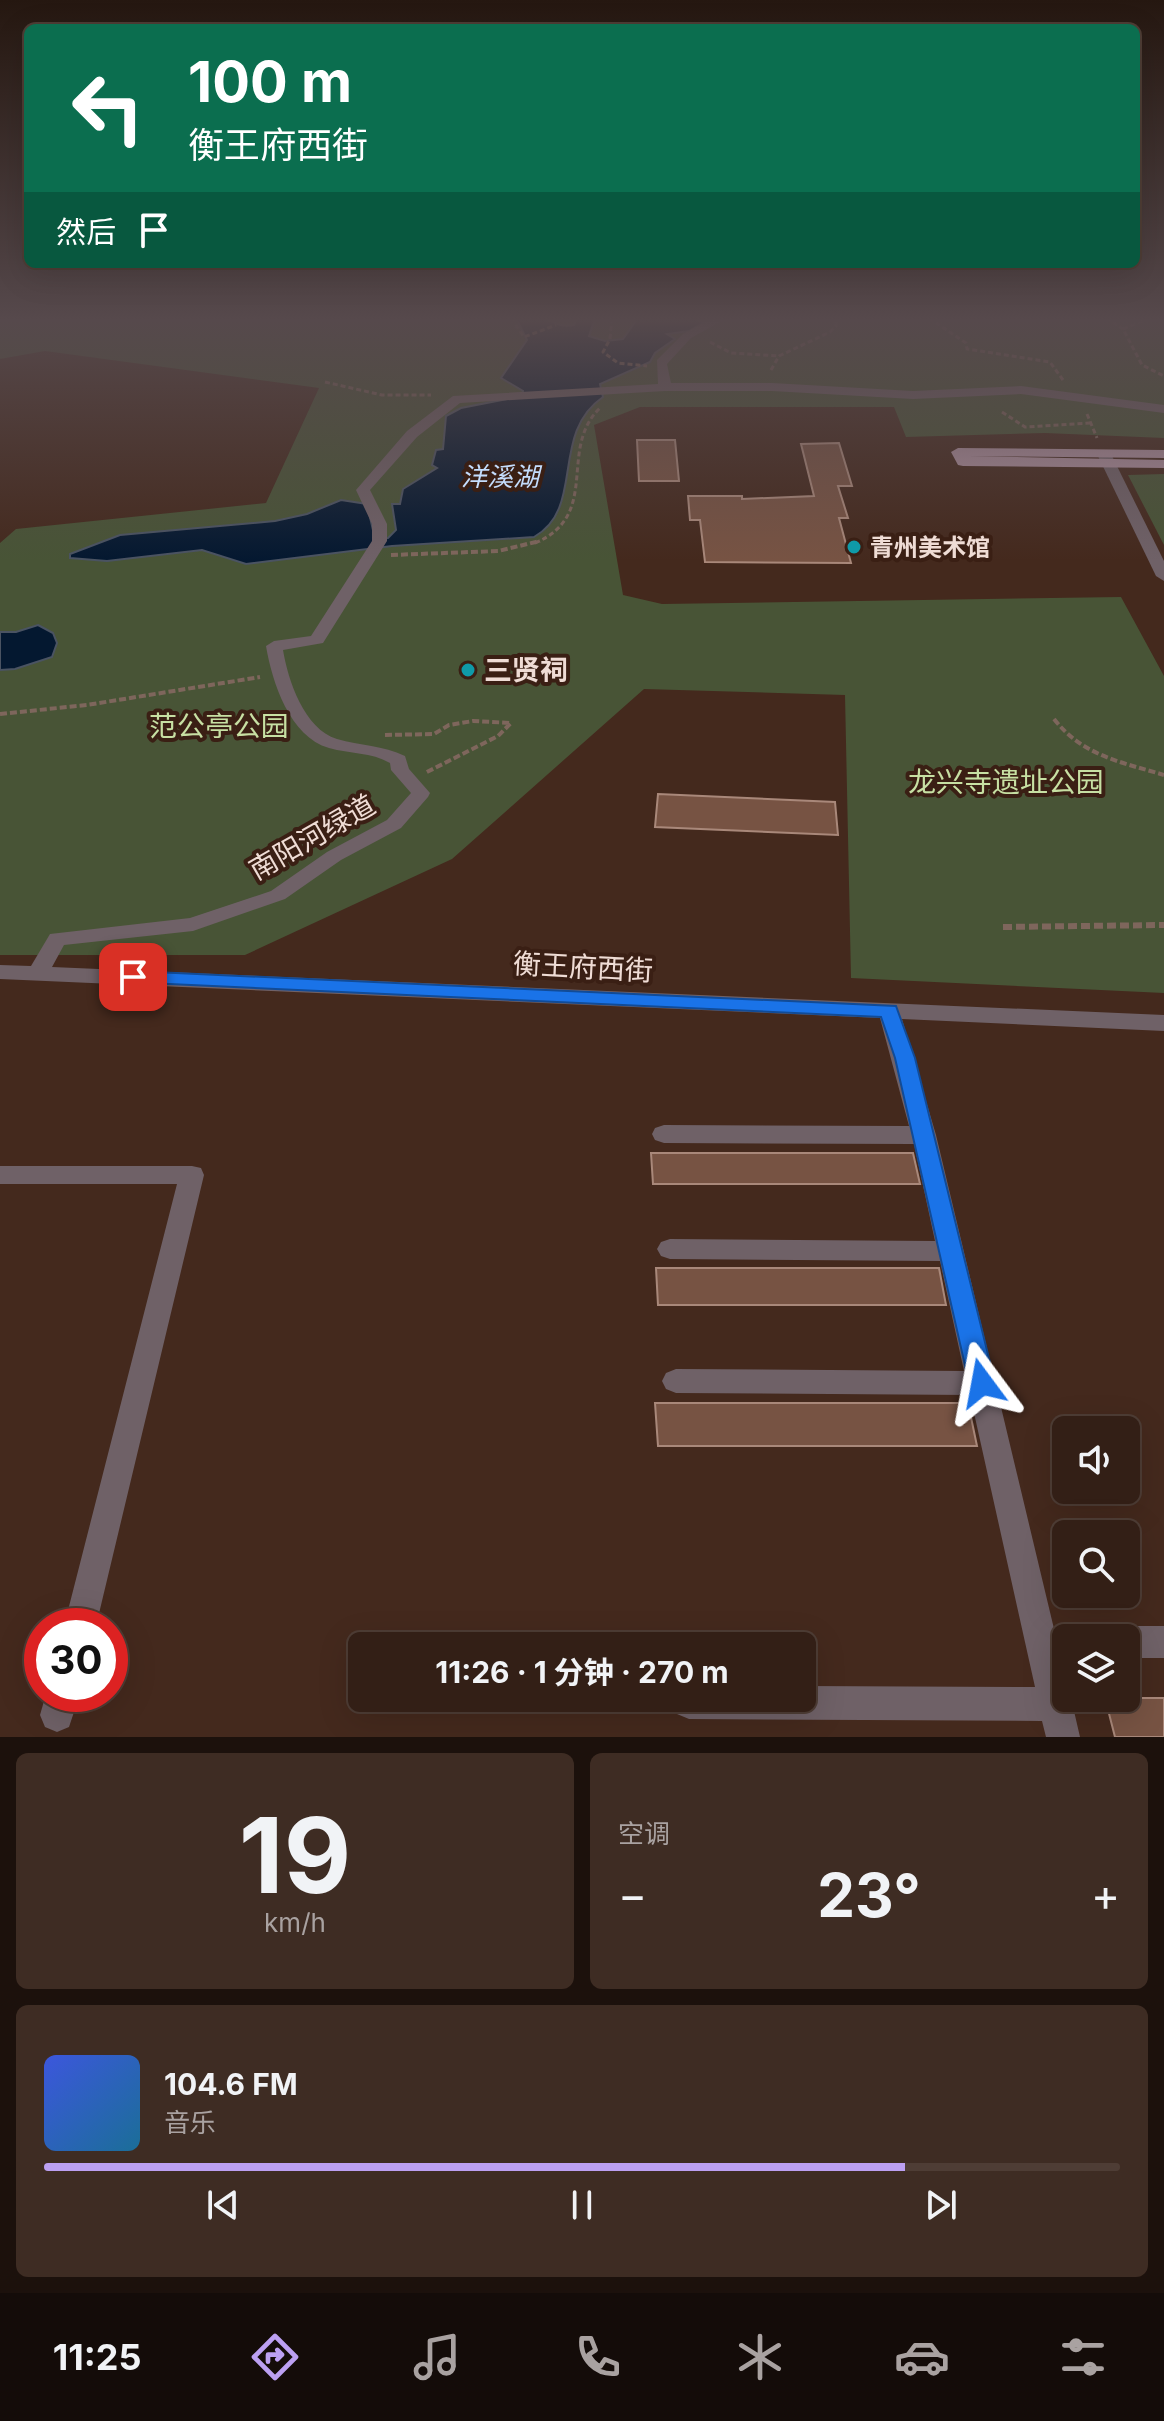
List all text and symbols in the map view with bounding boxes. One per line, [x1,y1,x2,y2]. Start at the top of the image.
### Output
text: 100 m [188,48,352,116]
icon: left [56,56,160,160]
text: 衡王府西街 [188,123,368,167]
icon: arrive [132,208,176,252]
text: 然后 [56,214,116,250]
water label: 洋溪湖 [461,461,543,492]
place label: 青州美术馆 [870,533,990,562]
marker: 青州美术馆 [845,538,863,556]
place label: 三贤祠 [484,653,568,687]
marker: 三贤祠 [459,661,477,679]
park label: 范公亭公园 [149,709,289,743]
park label: 龙兴寺遗址公园 [908,765,1104,799]
street label: 南阳河绿道 [243,787,381,887]
pin [99,943,167,1011]
street label: 衡王府西街 [512,946,654,988]
icon: arrive [111,955,155,999]
position arrow [940,1341,1024,1425]
map controls [1052,1416,1140,1712]
button: sound [1052,1416,1140,1504]
button: search [1052,1520,1140,1608]
speed limit sign: 30 [24,1608,128,1712]
button: layers [1052,1624,1140,1712]
text: 11:26 · 1 分钟 · 270 m [435,1654,729,1690]
text: 19 [239,1792,351,1918]
text: 空调 [618,1818,670,1849]
text: 23° [817,1859,921,1931]
text: − [618,1868,647,1922]
text: + [1091,1868,1120,1922]
text: km/h [264,1907,326,1938]
text: 104.6 FM [164,2066,298,2102]
text: 音乐 [164,2107,216,2138]
icon: previous [201,2183,245,2227]
icon: pause [560,2183,604,2227]
icon: next [919,2183,963,2227]
icon: directions [247,2329,303,2385]
icon: music [409,2329,465,2385]
icon: phone [570,2329,626,2385]
icon: climate [732,2329,788,2385]
icon: car [894,2329,950,2385]
icon: filters [1055,2329,1111,2385]
text: 11:25 [53,2335,142,2379]

